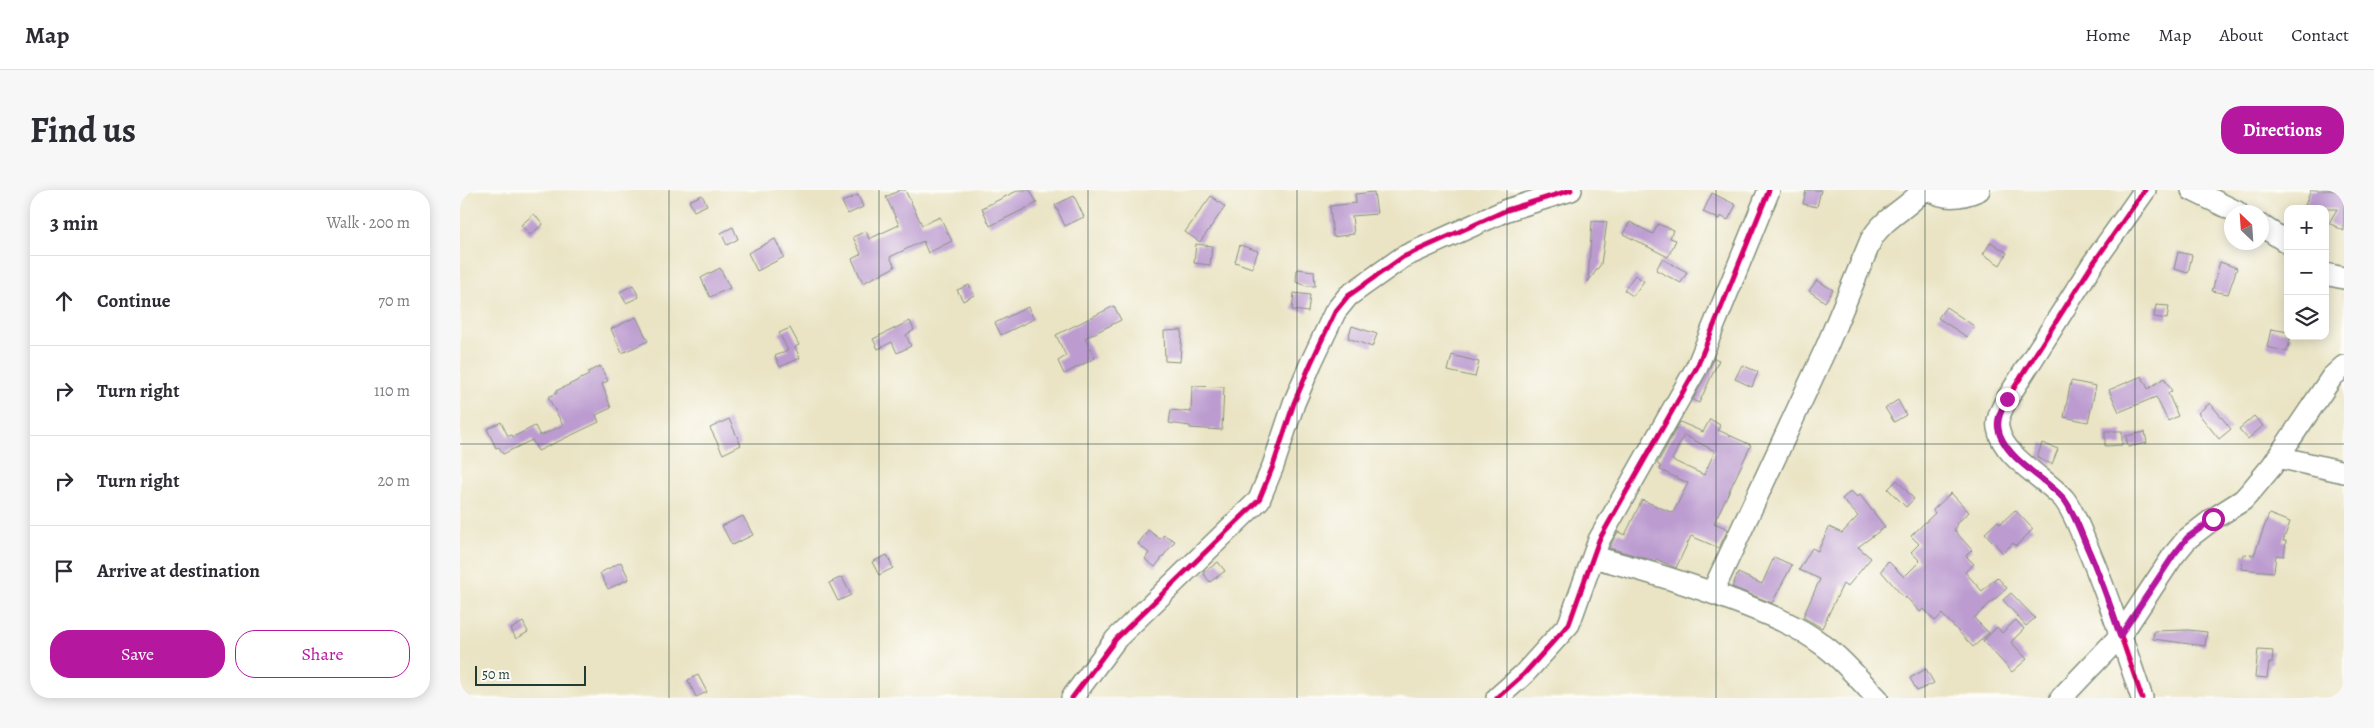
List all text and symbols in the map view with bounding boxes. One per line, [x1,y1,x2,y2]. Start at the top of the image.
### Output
text: Map [25,19,69,51]
text: Home [2085,23,2130,47]
text: Map [2158,23,2191,47]
text: About [2219,23,2263,47]
text: Contact [2291,23,2349,47]
text: Find us [30,106,136,154]
button: Directions [2221,106,2344,154]
north arrow [2224,205,2269,250]
map controls [2284,205,2329,340]
button: + [2284,205,2329,250]
text: 3 min [50,209,98,237]
text: Walk · 200 m [326,212,410,234]
button: − [2284,250,2329,295]
icon: ahead [50,287,78,315]
text: Continue [97,288,171,314]
text: 70 m [378,290,410,312]
button: layers [2284,295,2329,340]
icon: right [50,377,78,405]
text: Turn right [97,378,179,404]
text: 110 m [374,380,410,402]
route end [1996,388,2019,411]
icon: right [50,467,78,495]
text: Turn right [97,468,179,494]
text: 20 m [377,470,410,492]
route start [2202,508,2225,531]
icon: arrive [50,557,78,585]
text: Arrive at destination [97,558,260,584]
button: Save [50,630,225,678]
button: Share [235,630,410,678]
scale bar [475,663,586,686]
text: 50 m [482,665,510,684]

